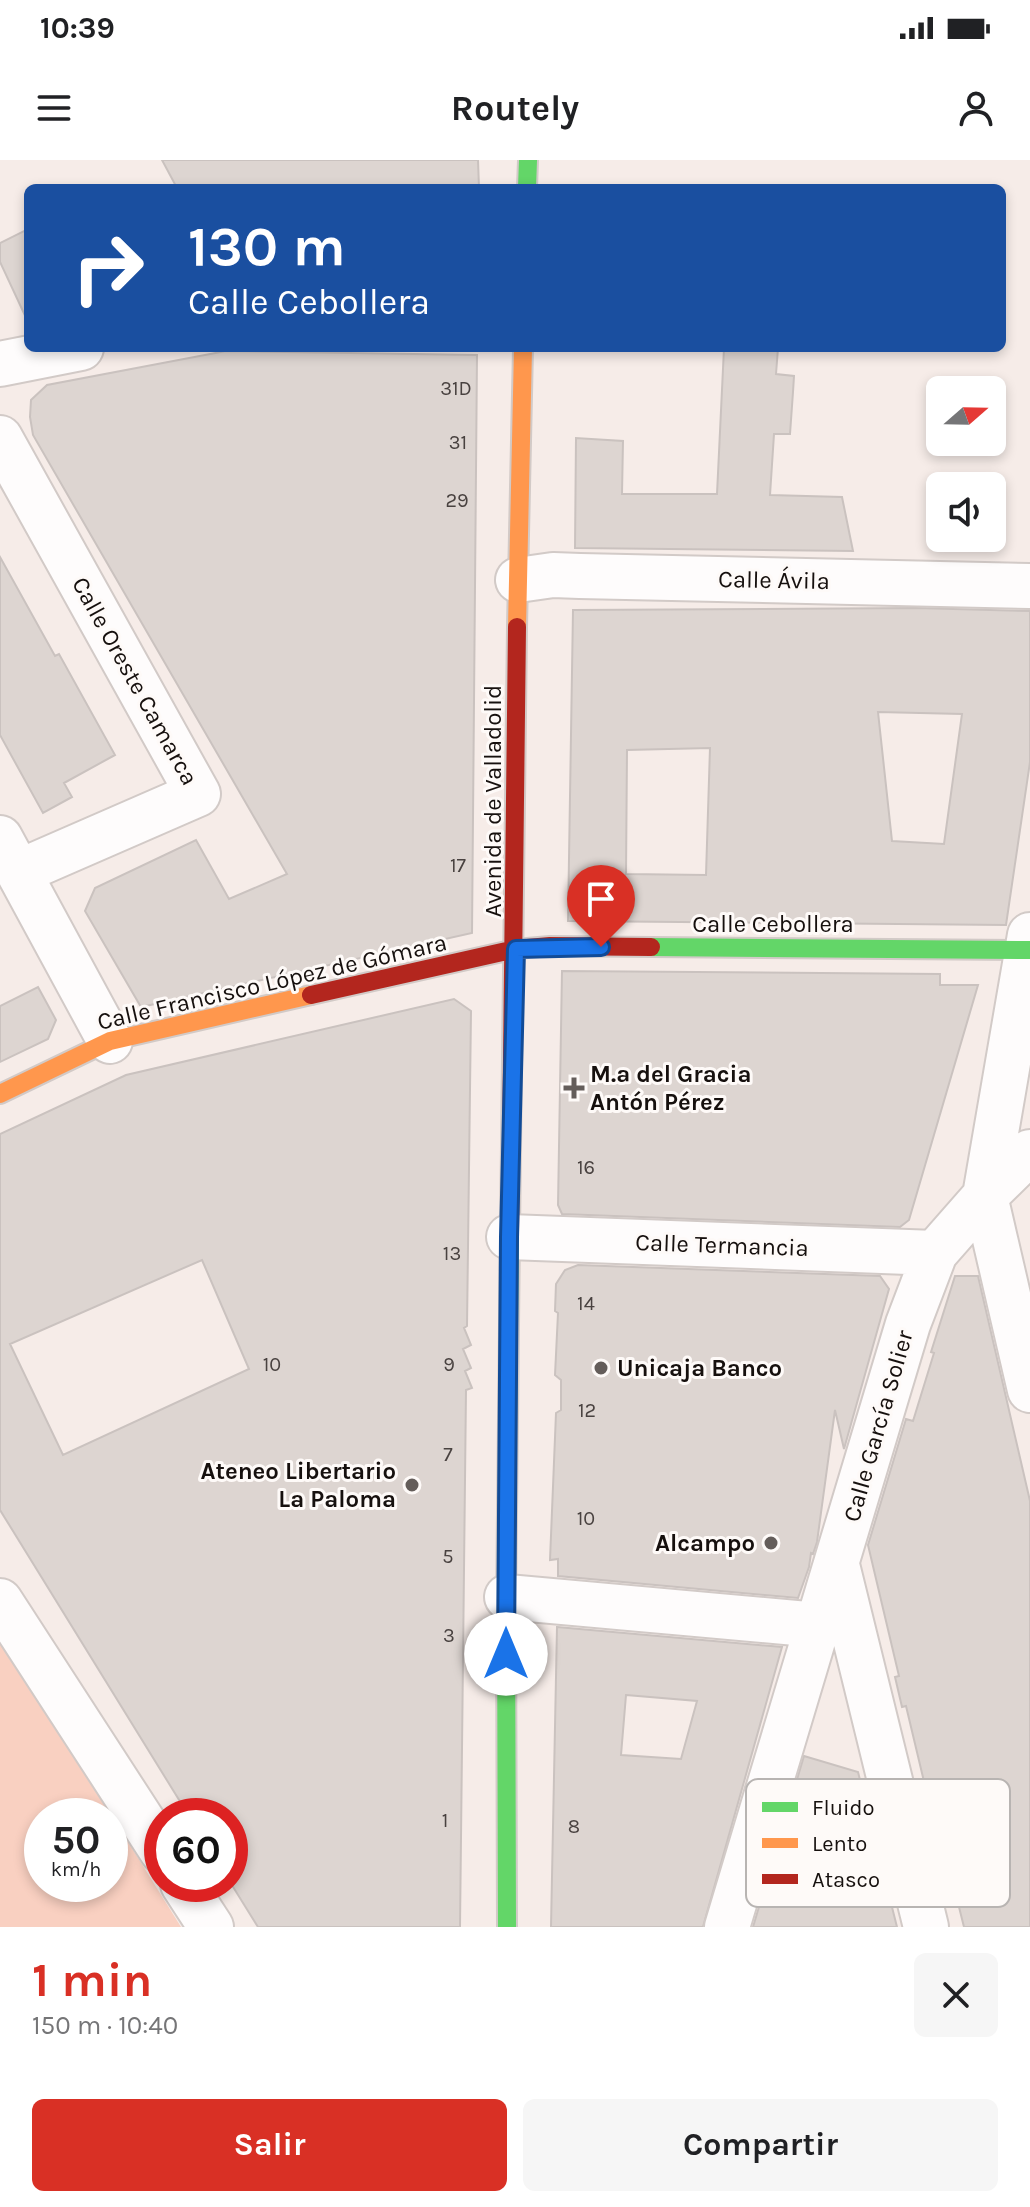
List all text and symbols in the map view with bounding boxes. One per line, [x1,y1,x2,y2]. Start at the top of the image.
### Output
text: 10:39 [40,10,115,46]
icon: menu [32,86,76,130]
icon: person [954,86,998,130]
text: Routely [451,87,579,129]
text: 130 m [188,214,346,279]
icon: right [56,216,160,320]
text: Calle Cebollera [188,281,430,323]
north arrow [926,376,1006,456]
map controls [926,376,1006,552]
house number: 31D [440,377,472,400]
house number: 31 [449,431,467,454]
button: sound [926,472,1006,552]
house number: 29 [445,489,469,512]
street label: Calle Ávila [718,564,830,595]
street label: Calle Oreste Camarca [66,572,204,790]
street label: Avenida de Valladolid [479,685,507,917]
house number: 17 [450,854,467,877]
pin [567,865,635,947]
icon: arrive [579,877,623,921]
street label: Calle Cebollera [692,910,854,938]
street label: Calle Francisco López de Gómara [95,928,449,1036]
place label: M.ª del Gracia Antón Pérez [590,1060,751,1116]
marker: M.ª del Gracia Antón Pérez [565,1079,583,1097]
house number: 16 [577,1156,595,1179]
street label: Calle Termancia [635,1228,809,1262]
house number: 13 [443,1242,461,1265]
house number: 14 [577,1292,595,1315]
street label: Calle García Solier [837,1327,919,1525]
house number: 10 [263,1353,281,1376]
house number: 9 [443,1353,455,1376]
place label: Unicaja Banco [617,1354,782,1382]
marker: Unicaja Banco [592,1359,610,1377]
house number: 12 [578,1399,596,1422]
house number: 7 [443,1443,453,1466]
place label: Ateneo Libertario La Paloma [200,1457,396,1513]
marker: Ateneo Libertario La Paloma [403,1476,421,1494]
house number: 10 [577,1507,595,1530]
place label: Alcampo [655,1529,755,1557]
marker: Alcampo [762,1534,780,1552]
house number: 5 [442,1545,454,1568]
position arrow [464,1612,548,1696]
house number: 3 [443,1624,455,1647]
legend [746,1779,1010,1907]
text: Fluido [812,1795,875,1821]
speed limit sign: 60 [144,1798,248,1902]
house number: 1 [442,1809,448,1832]
house number: 8 [568,1815,580,1838]
text: 50 [52,1816,100,1863]
text: Lento [812,1831,867,1857]
text: km/h [51,1858,101,1881]
text: Atasco [812,1867,880,1893]
text: 1 min [32,1952,152,2008]
button: close [914,1953,998,2037]
text: 150 m · 10:40 [32,2010,178,2041]
button: Salir [32,2099,507,2191]
button: Compartir [523,2099,998,2191]

